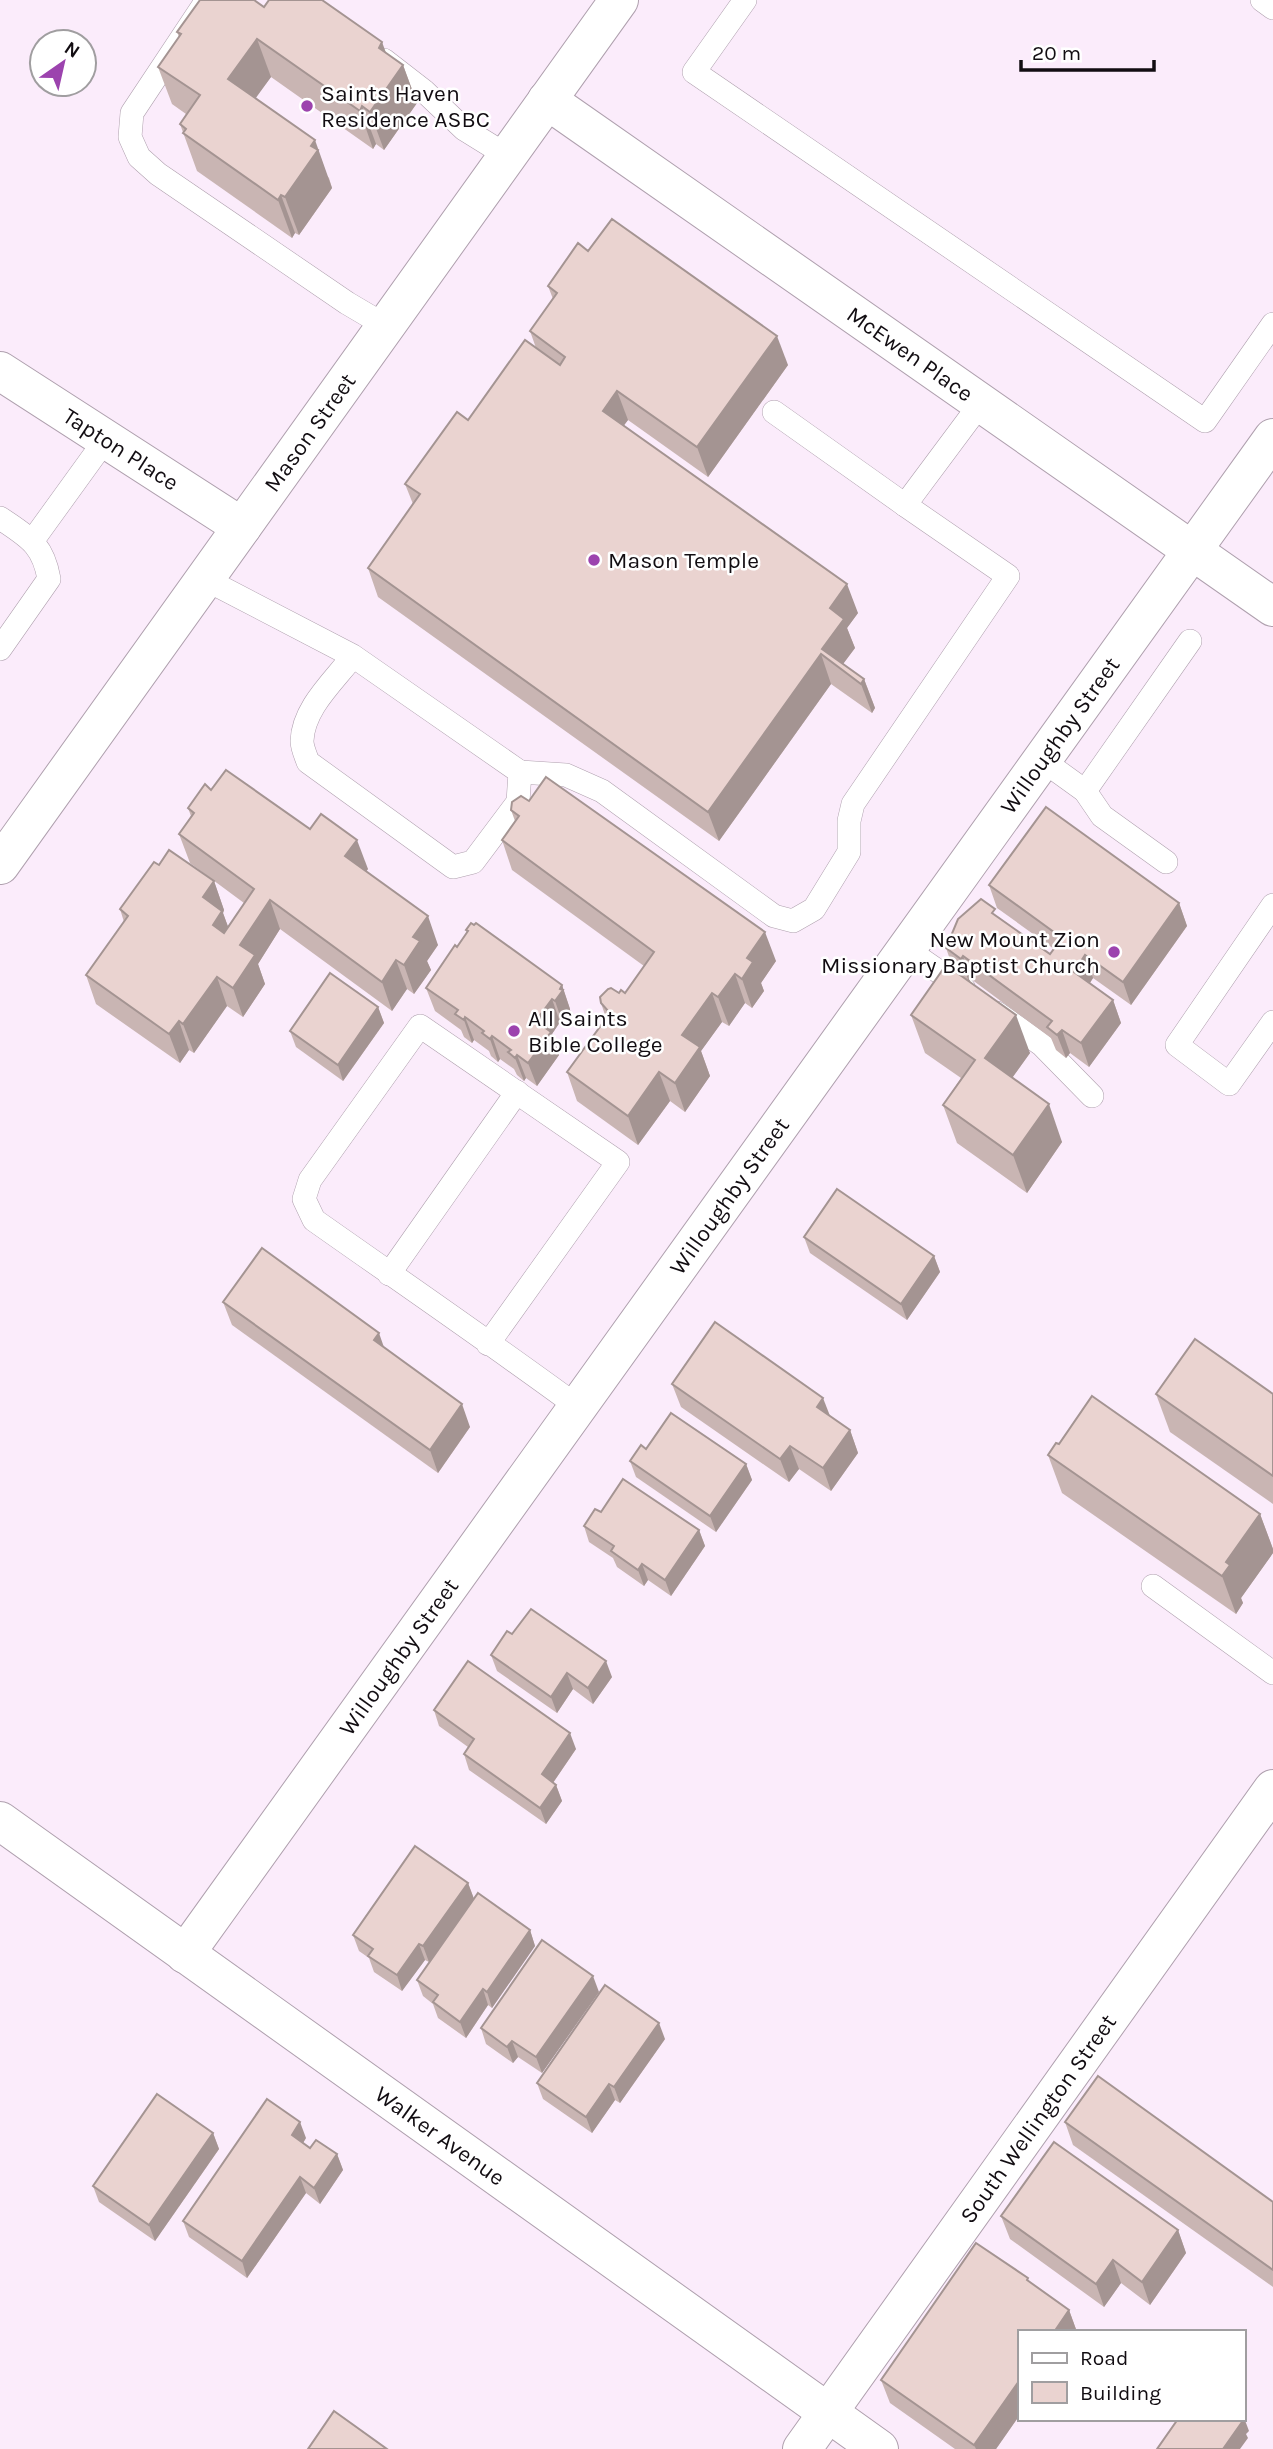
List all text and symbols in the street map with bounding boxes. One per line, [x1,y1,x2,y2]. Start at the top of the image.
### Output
north arrow [28,28,98,98]
scale bar [1021,28,1154,72]
text: N [60,37,84,63]
text: 20 m [1032,41,1081,65]
place label: Saints Haven Residence ASBC [321,80,490,133]
marker: Saints Haven Residence ASBC [299,98,315,114]
street label: McEwen Place [842,300,978,407]
street label: Mason Street [258,368,361,497]
street label: Tapton Place [58,402,184,496]
place label: Mason Temple [608,547,759,574]
marker: Mason Temple [586,552,602,568]
street label: Willoughby Street [994,651,1125,819]
place label: New Mount Zion Missionary Baptist Church [821,926,1100,979]
marker: New Mount Zion Missionary Baptist Church [1106,944,1122,960]
place label: All Saints Bible College [528,1005,663,1058]
marker: All Saints Bible College [506,1023,522,1039]
street label: Willoughby Street [664,1112,795,1280]
street label: Willoughby Street [333,1573,464,1740]
street label: South Wellington Street [954,2008,1122,2228]
street label: Walker Avenue [370,2080,510,2191]
legend [1018,2330,1245,2421]
text: Road [1080,2346,1128,2370]
text: Building [1080,2381,1161,2405]

